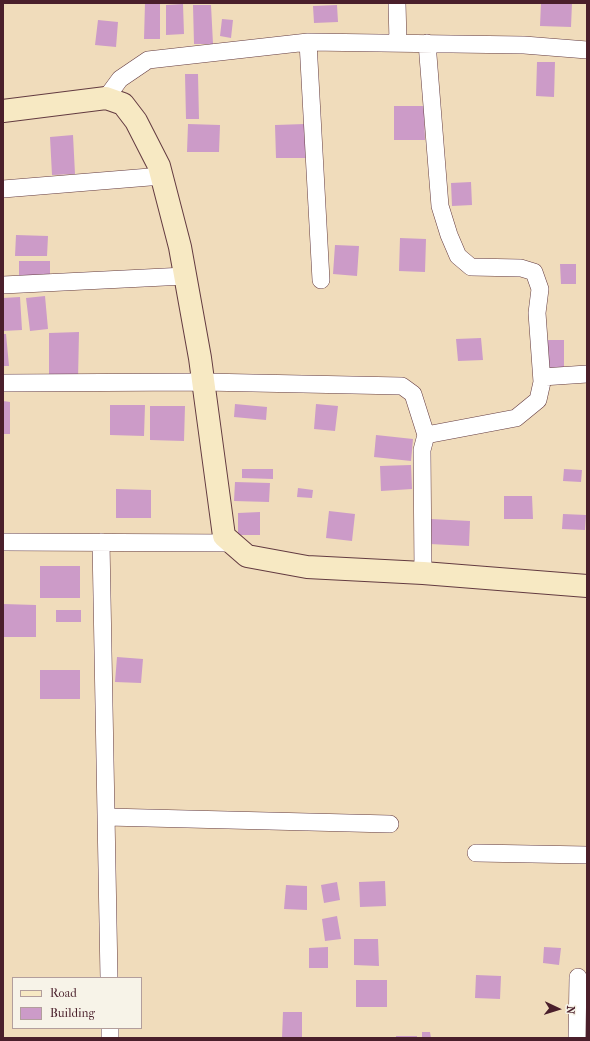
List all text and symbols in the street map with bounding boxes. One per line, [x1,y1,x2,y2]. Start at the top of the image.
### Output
legend [12,977,142,1029]
text: Road [50,986,77,1000]
north arrow [538,989,578,1029]
text: N [564,1005,577,1014]
text: Building [50,1006,95,1020]

